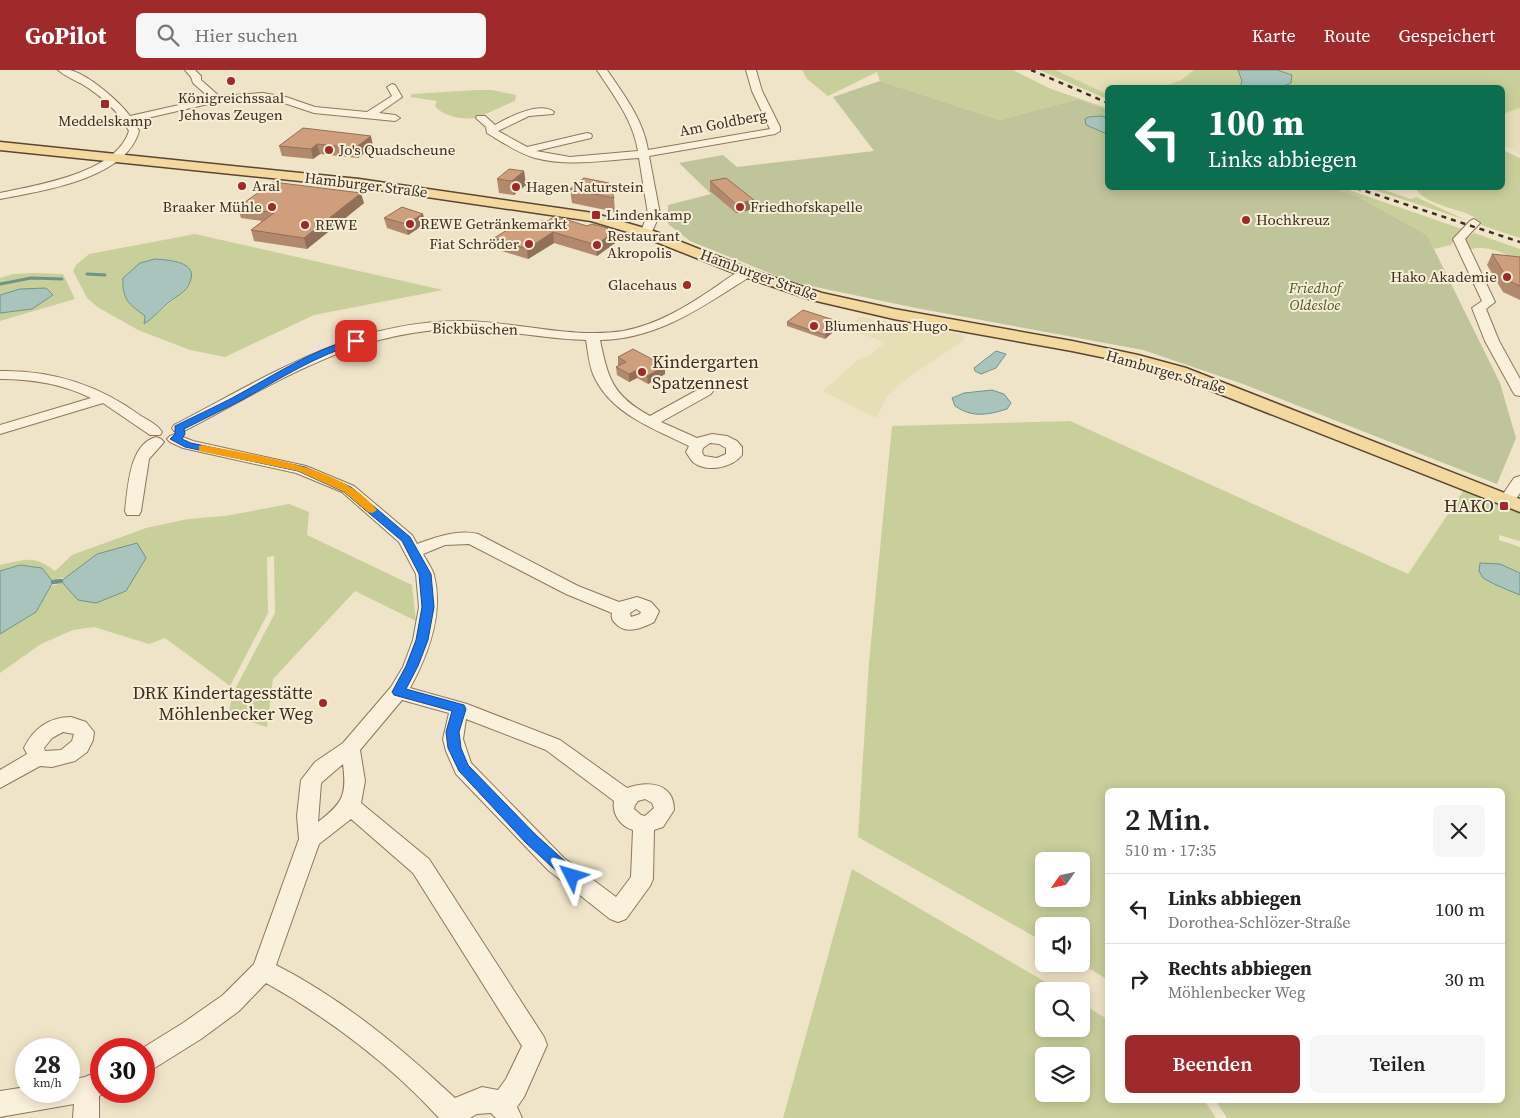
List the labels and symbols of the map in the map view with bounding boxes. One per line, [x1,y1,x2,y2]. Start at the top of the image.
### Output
marker: Königreichssaal Jehovas Zeugen [225,75,237,87]
place label: Königreichssaal Jehovas Zeugen [178,87,285,125]
marker: Meddelskamp [99,98,111,110]
street label: Am Goldberg [677,104,769,141]
place label: Meddelskamp [58,110,152,131]
place label: Jo's Quadscheune [338,139,456,160]
marker: Jo's Quadscheune [323,144,335,156]
street label: Hamburger Straße [303,167,429,203]
place label: Aral [252,175,281,196]
place label: Hagen Naturstein [526,176,644,197]
marker: Aral [236,180,248,192]
marker: Hagen Naturstein [510,181,522,193]
place label: Braaker Mühle [163,196,262,217]
place label: Friedhofskapelle [750,196,863,217]
marker: Braaker Mühle [266,201,278,213]
marker: Friedhofskapelle [734,201,746,213]
place label: Lindenkamp [606,204,692,225]
marker: Lindenkamp [590,209,602,221]
place label: Hochkreuz [1256,209,1330,230]
place label: REWE Getränkemarkt [420,213,567,234]
place label: REWE [315,214,357,235]
marker: Hochkreuz [1240,214,1252,226]
marker: REWE Getränkemarkt [404,218,416,230]
marker: REWE [299,219,311,231]
place label: Restaurant Akropolis [607,225,680,263]
place label: Fiat Schröder [429,233,520,254]
marker: Fiat Schröder [523,238,535,250]
marker: Restaurant Akropolis [591,239,603,251]
street label: Hamburger Straße [697,243,821,306]
place label: Hako Akademie [1391,266,1497,287]
marker: Hako Akademie [1501,271,1513,283]
place label: Glacehaus [608,274,677,295]
park label: Friedhof Oldesloe [1288,277,1344,315]
marker: Glacehaus [681,279,693,291]
place label: Blumenhaus Hugo [824,315,948,336]
street label: Bickbüschen [432,317,518,340]
pin [335,320,377,362]
marker: Blumenhaus Hugo [808,320,820,332]
street label: Hamburger Straße [1104,344,1229,399]
place label: Kindergarten Spatzennest [652,349,759,395]
marker: Kindergarten Spatzennest [636,366,648,378]
place label: HAKO [1444,493,1494,518]
marker: HAKO [1498,500,1510,512]
place label: DRK Kindertagesstätte Möhlenbecker Weg [132,680,313,726]
marker: DRK Kindertagesstätte Möhlenbecker Weg [317,697,329,709]
position arrow [545,849,597,901]
north arrow [1035,852,1090,908]
speed limit sign: 30 [90,1038,155,1103]

